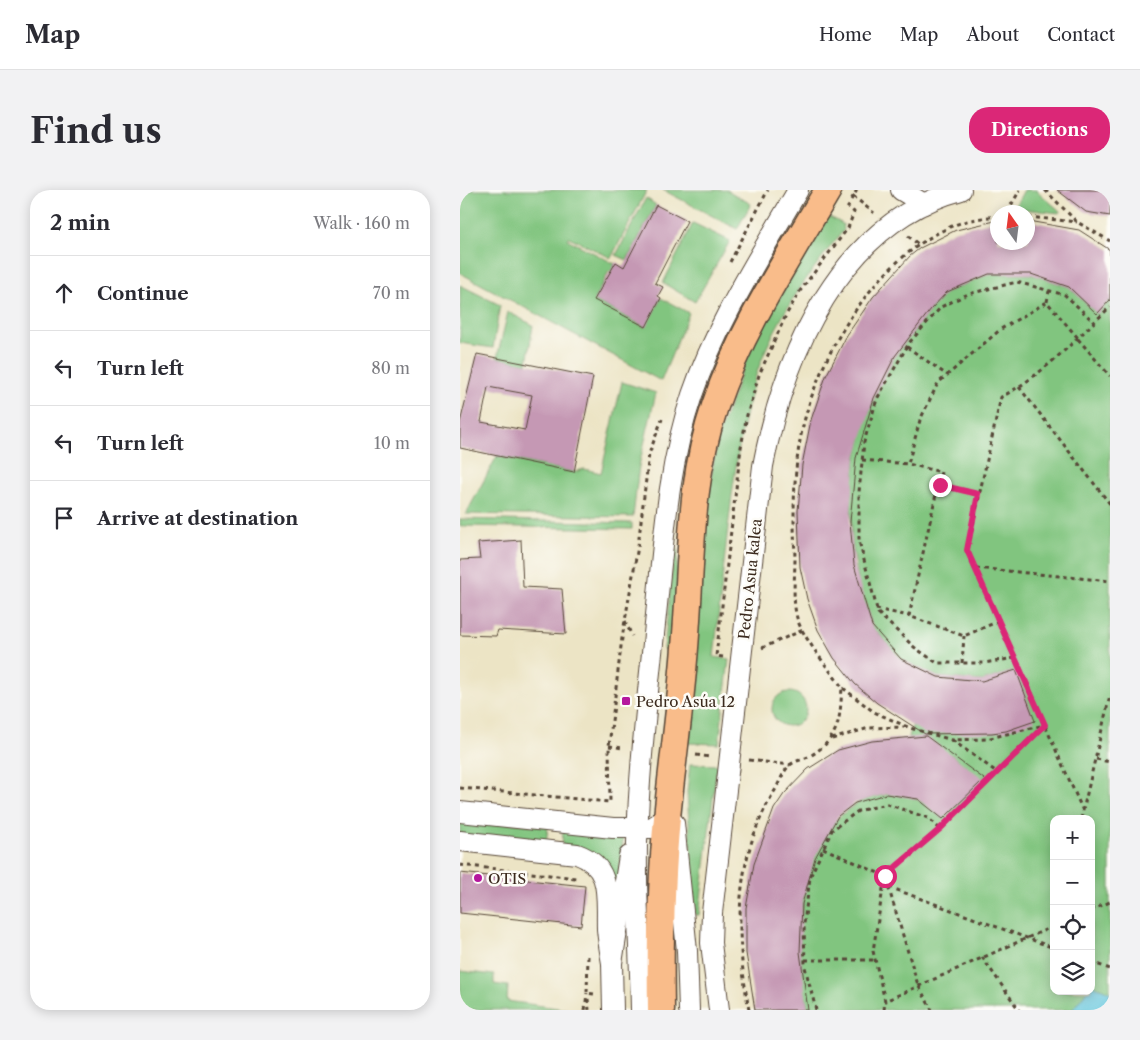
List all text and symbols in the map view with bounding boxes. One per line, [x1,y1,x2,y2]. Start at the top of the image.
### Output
text: Map [25,20,80,49]
text: Home [819,24,872,46]
text: Map [900,24,938,46]
text: About [966,24,1019,46]
text: Contact [1047,24,1115,46]
button: Directions [969,107,1110,153]
text: Find us [30,109,162,152]
north arrow [990,205,1035,250]
text: 2 min [50,210,110,235]
text: Walk · 160 m [313,213,410,233]
icon: ahead [50,279,78,307]
text: Continue [97,282,189,305]
text: 70 m [373,283,410,303]
icon: left [50,354,78,382]
text: Turn left [97,357,184,380]
text: 80 m [371,358,410,378]
icon: left [50,429,78,457]
text: Turn left [97,432,184,455]
text: 10 m [374,433,410,453]
route end [929,474,952,497]
icon: arrive [50,504,78,532]
text: Arrive at destination [97,507,298,530]
street label: Pedro Asua kalea [734,518,766,640]
place label: Pedro Asúa 12 [636,692,735,711]
marker: Pedro Asúa 12 [620,695,632,707]
map controls [1050,815,1095,995]
button: + [1050,815,1095,860]
button: − [1050,860,1095,905]
route start [874,865,897,888]
place label: OTIS [488,869,526,888]
marker: OTIS [472,872,484,884]
button: locate [1050,905,1095,950]
button: layers [1050,950,1095,995]

